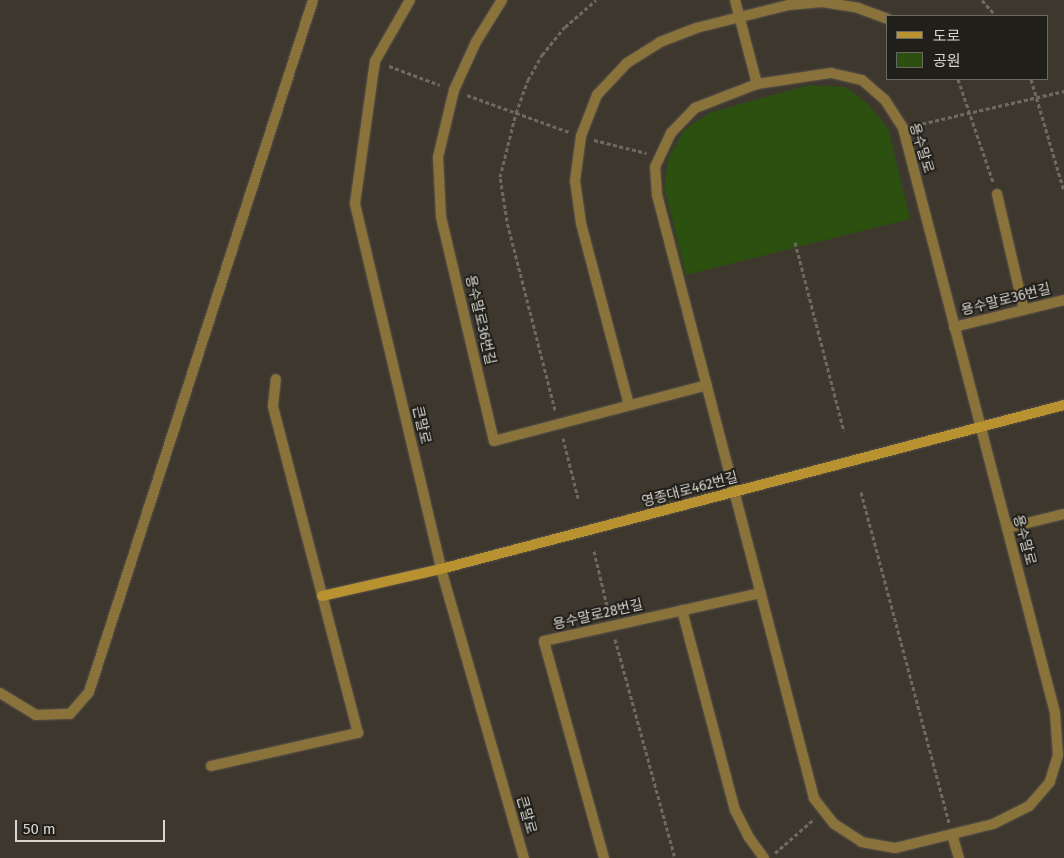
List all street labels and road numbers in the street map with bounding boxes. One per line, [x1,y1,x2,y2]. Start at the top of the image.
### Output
street label: 용수말로 [905,121,937,175]
street label: 용수말로36번길 [461,273,499,367]
street label: 용수말로36번길 [959,281,1053,319]
street label: 큰말로 [408,404,434,446]
street label: 영종대로462번길 [640,469,740,511]
street label: 용수말로 [1009,513,1039,567]
street label: 용수말로28번길 [551,596,645,634]
street label: 큰말로 [513,794,539,836]

